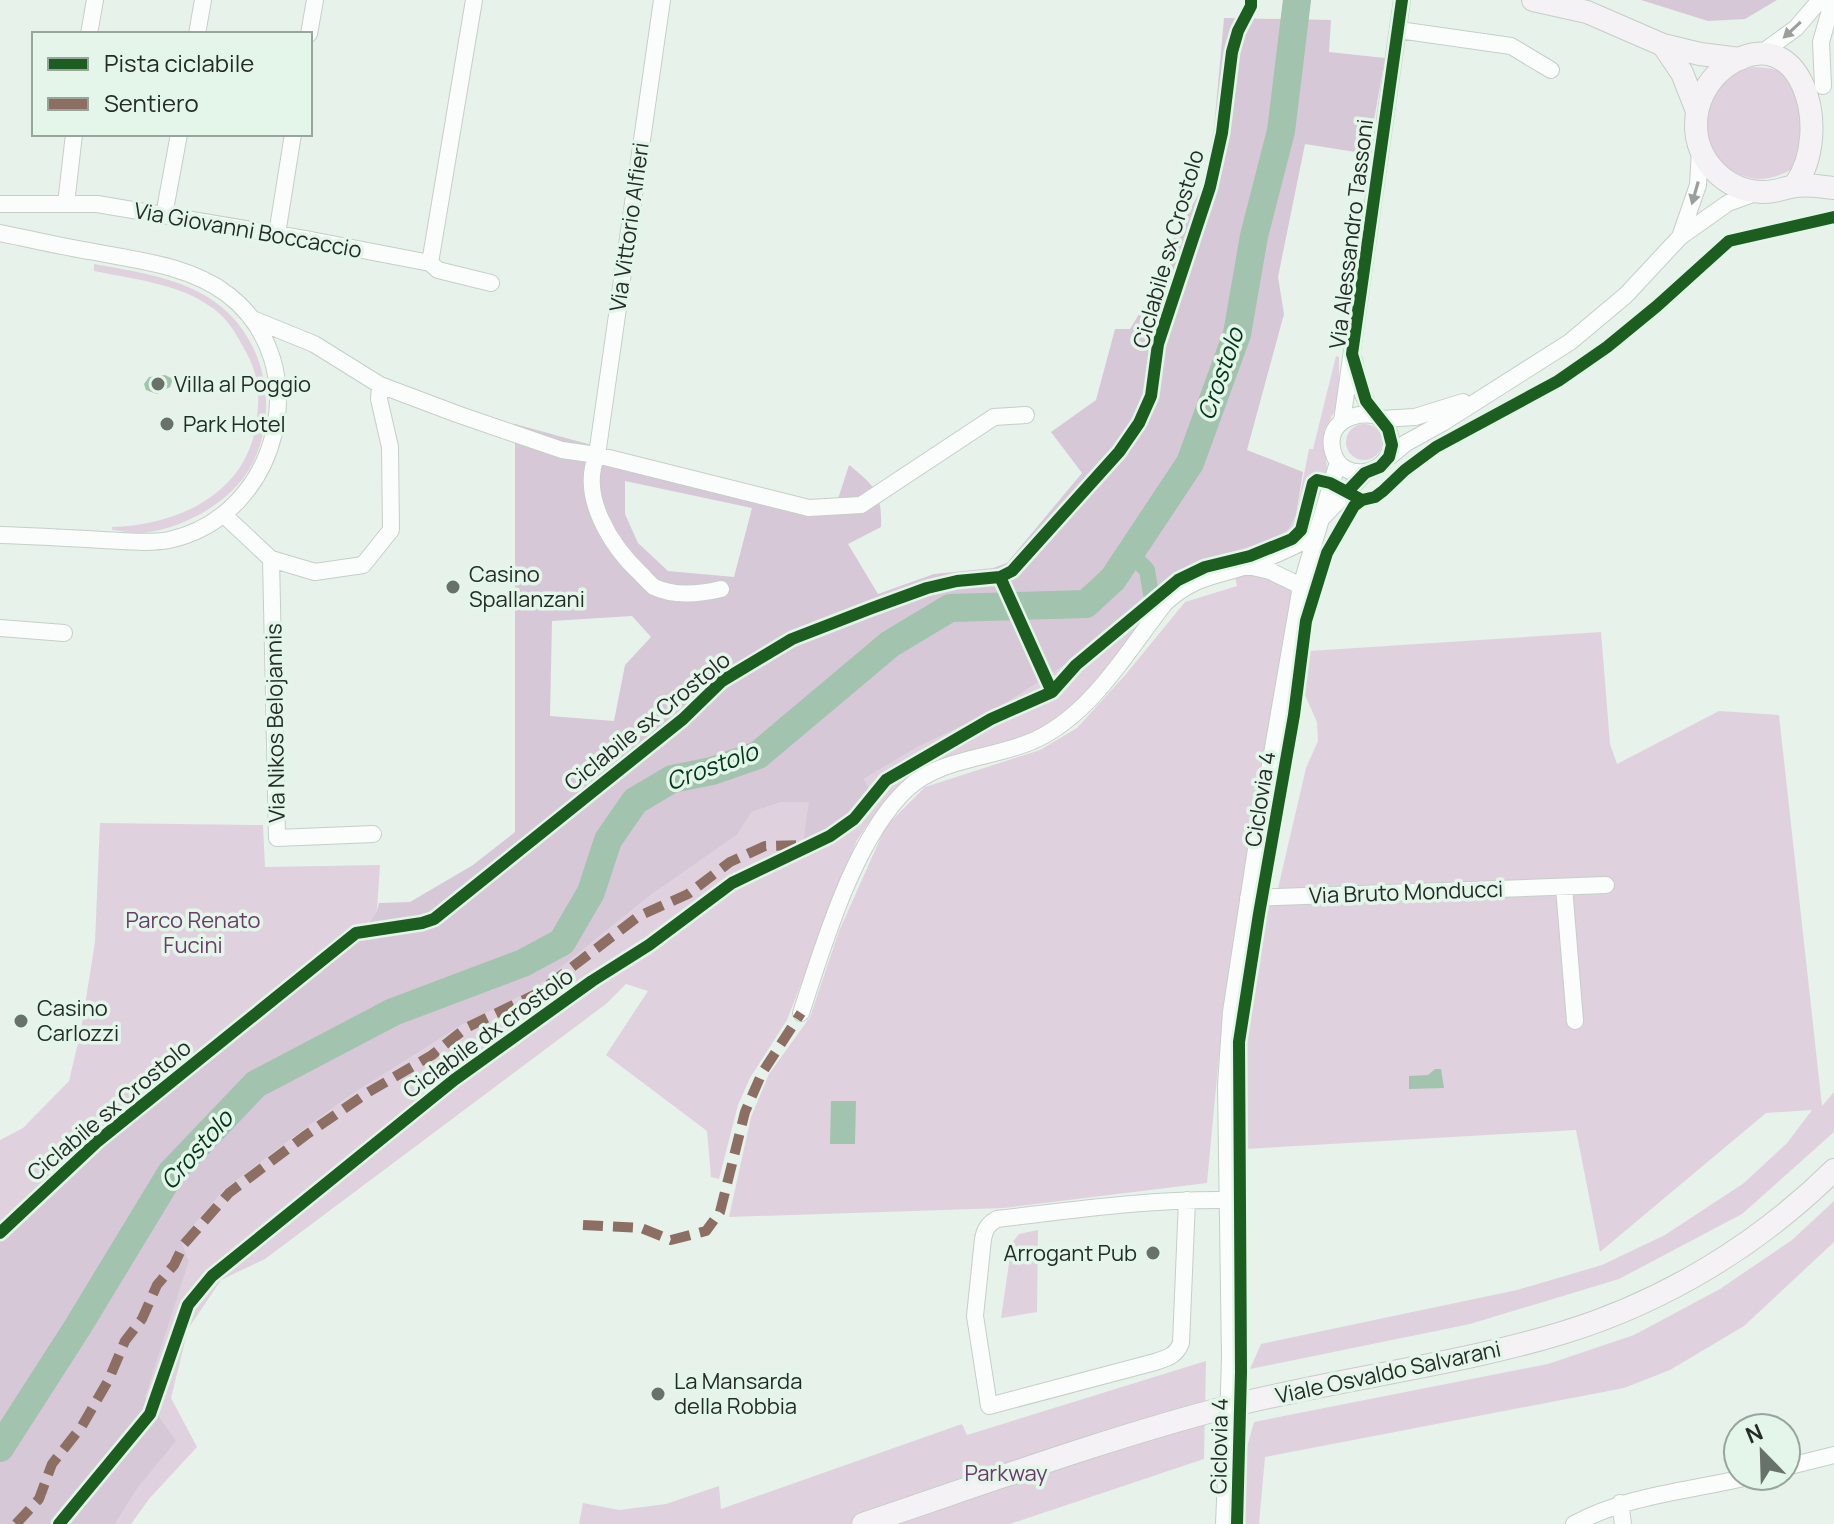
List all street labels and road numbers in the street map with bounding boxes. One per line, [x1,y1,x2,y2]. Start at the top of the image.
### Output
street label: Via Alessandro Tassoni [1322,117,1380,351]
street label: Via Vittorio Alfieri [602,140,656,314]
street label: Ciclabile sx Crostolo [1125,146,1211,352]
street label: Via Giovanni Boccaccio [132,195,364,265]
street label: Via Nikos Belojannis [258,623,292,823]
street label: Ciclabile sx Crostolo [559,646,735,796]
street label: Ciclovia 4 [1238,749,1282,849]
street label: Via Bruto Monducci [1308,874,1504,910]
street label: Ciclabile dx crostolo [397,961,579,1105]
street label: Ciclabile sx Crostolo [22,1034,196,1186]
street label: Viale Osvaldo Salvarani [1273,1333,1503,1411]
street label: Ciclovia 4 [1203,1398,1235,1494]

